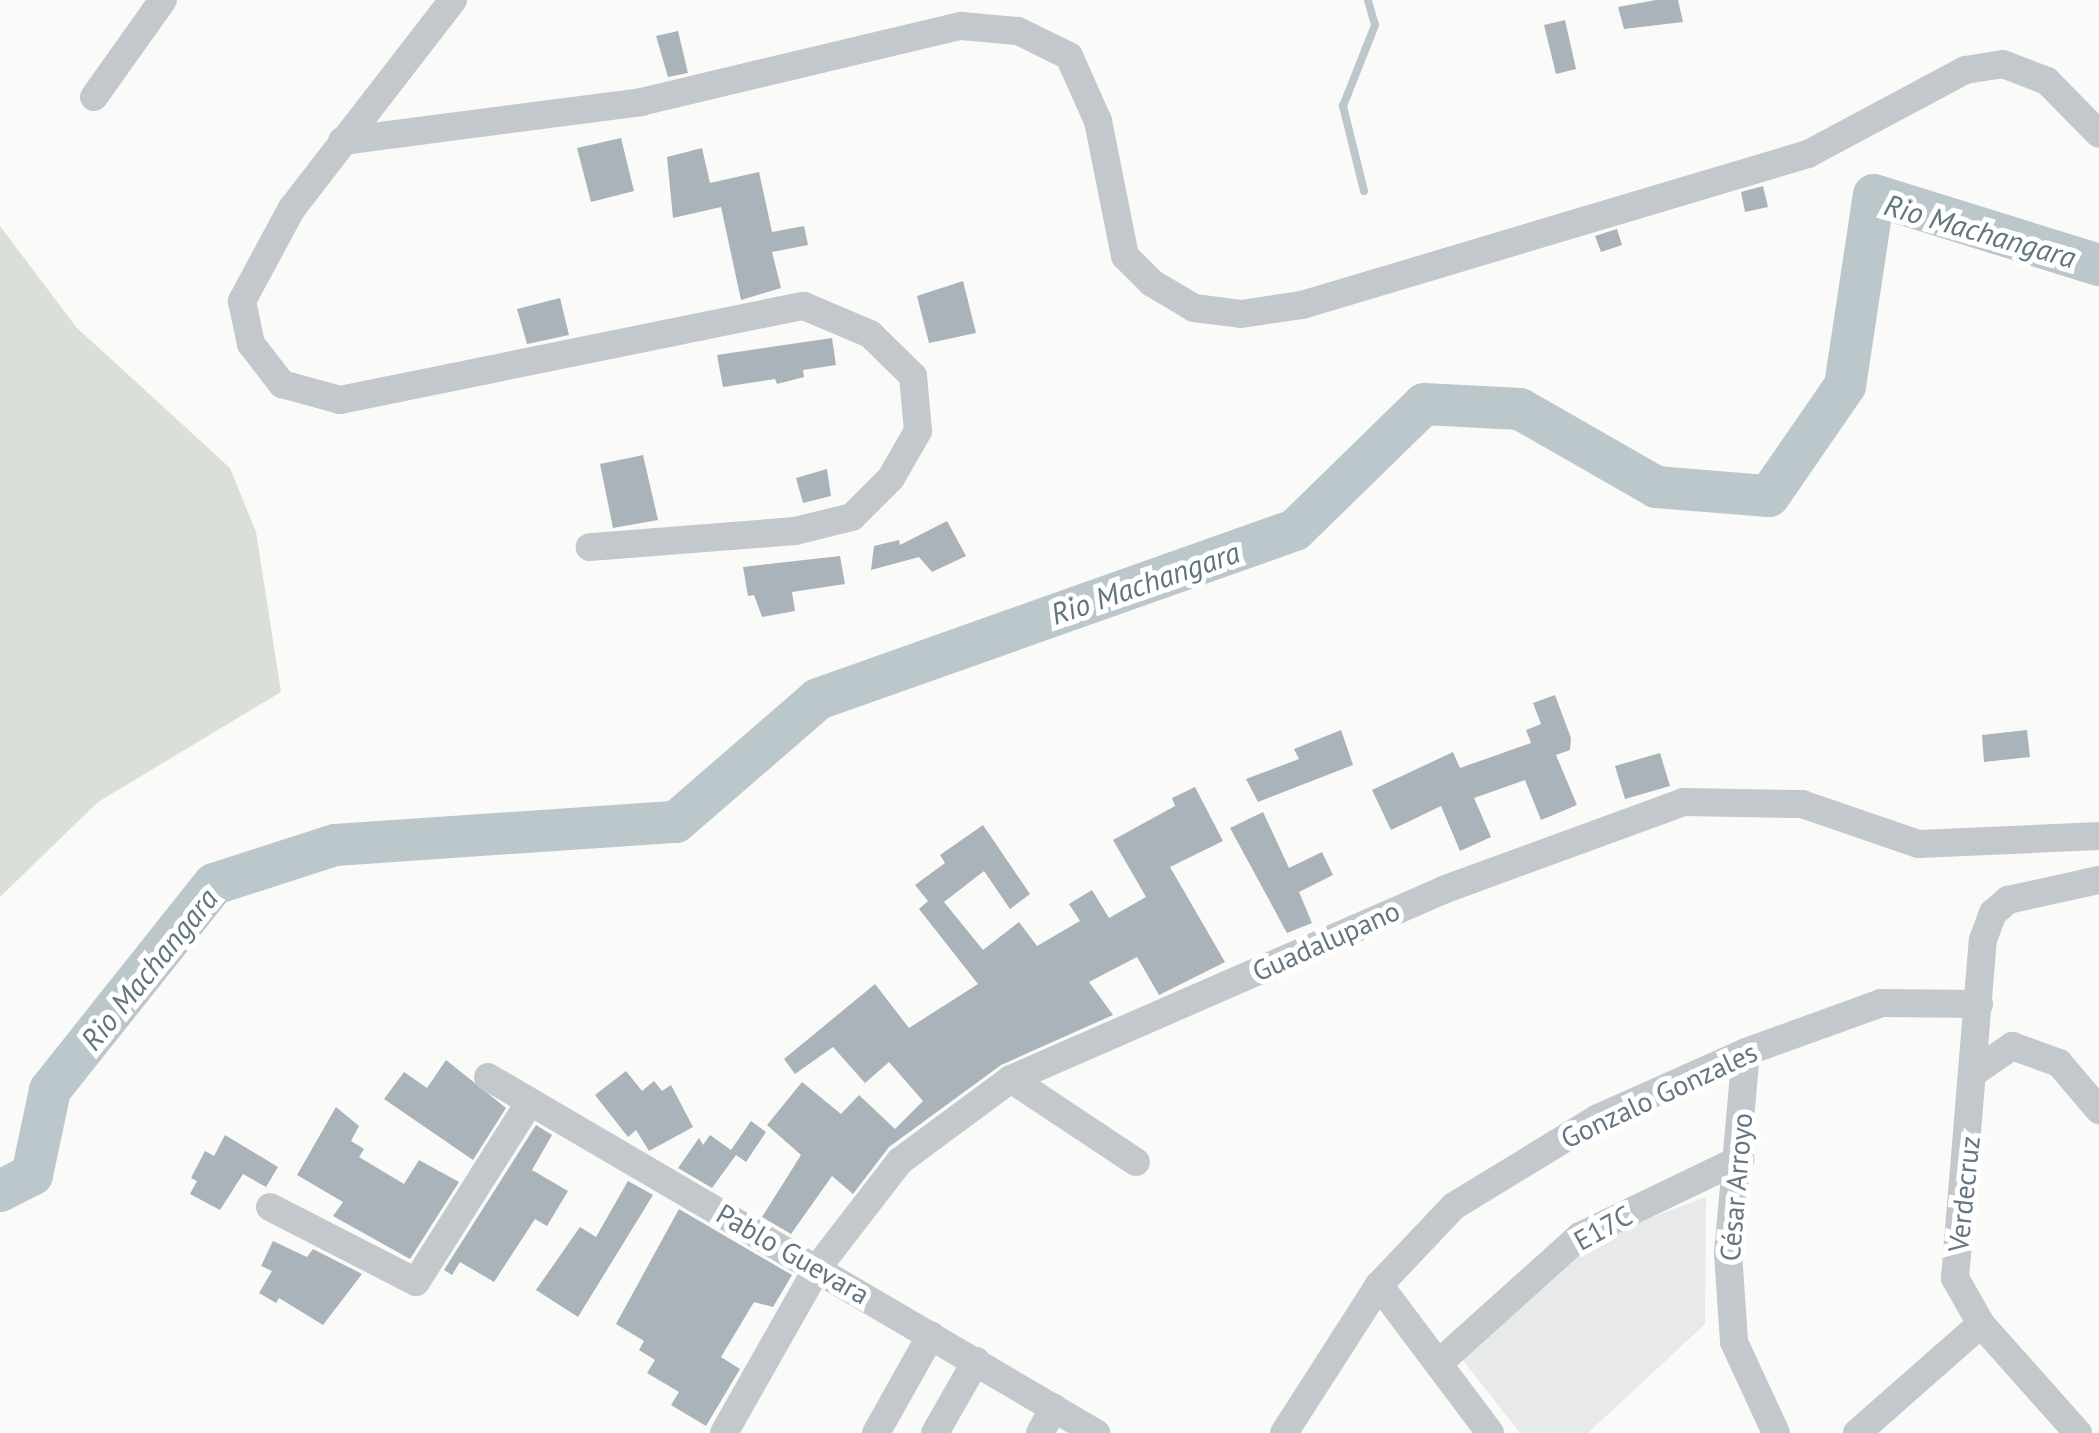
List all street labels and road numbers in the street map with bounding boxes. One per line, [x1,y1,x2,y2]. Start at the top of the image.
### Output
street label: Guadalupano [1247,894,1405,988]
street label: Gonzalo Gonzales [1556,1035,1762,1155]
street label: César Arroyo [1713,1111,1759,1263]
street label: Verdecruz [1941,1134,1987,1254]
street label: Pablo Guevara [711,1197,875,1311]
street label: E17C [1568,1198,1638,1258]

